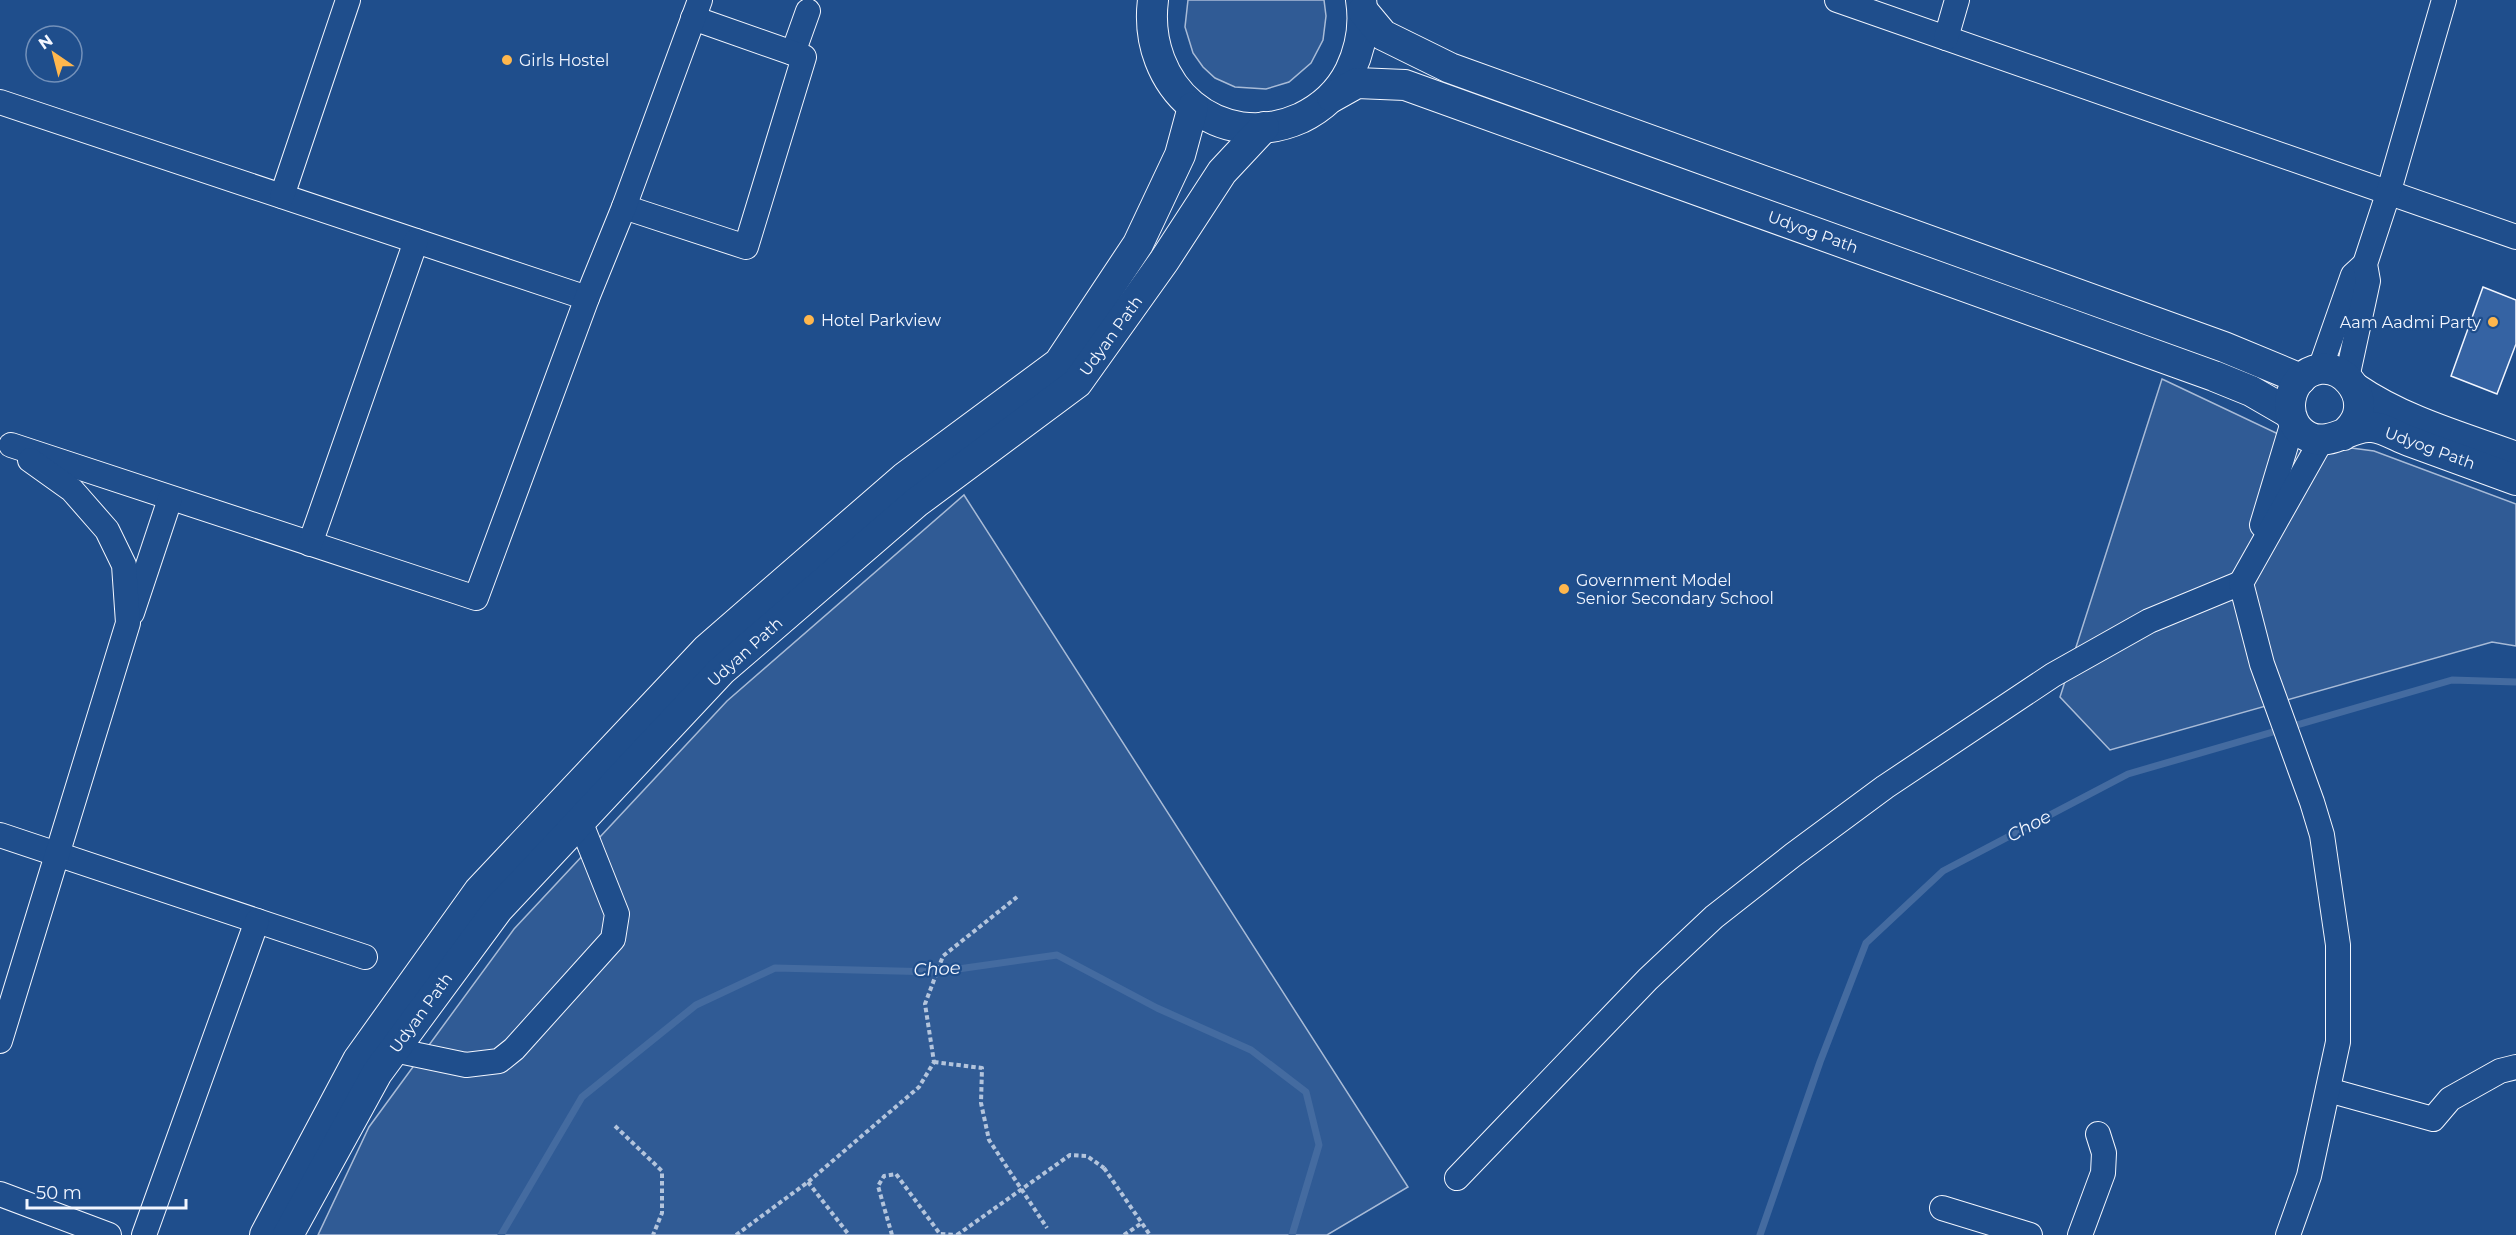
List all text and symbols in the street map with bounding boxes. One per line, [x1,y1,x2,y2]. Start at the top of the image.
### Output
north arrow [24,24,84,84]
text: N [35,31,56,54]
place label: Girls Hostel [519,51,609,70]
marker: Girls Hostel [500,53,514,67]
street label: Udyog Path [1765,207,1861,257]
street label: Udyan Path [1076,292,1146,380]
place label: Hotel Parkview [821,311,941,330]
marker: Hotel Parkview [802,313,816,327]
place label: Aam Aadmi Party [2340,313,2481,332]
marker: Aam Aadmi Party [2486,315,2500,329]
street label: Udyog Path [2382,423,2478,473]
place label: Government Model Senior Secondary School [1576,571,1774,608]
marker: Government Model Senior Secondary School [1557,582,1571,596]
street label: Udyan Path [704,613,786,691]
water label: Choe [2003,805,2055,847]
water label: Choe [913,957,961,981]
street label: Udyan Path [386,969,456,1057]
scale bar [27,1172,186,1210]
text: 50 m [36,1182,82,1204]

